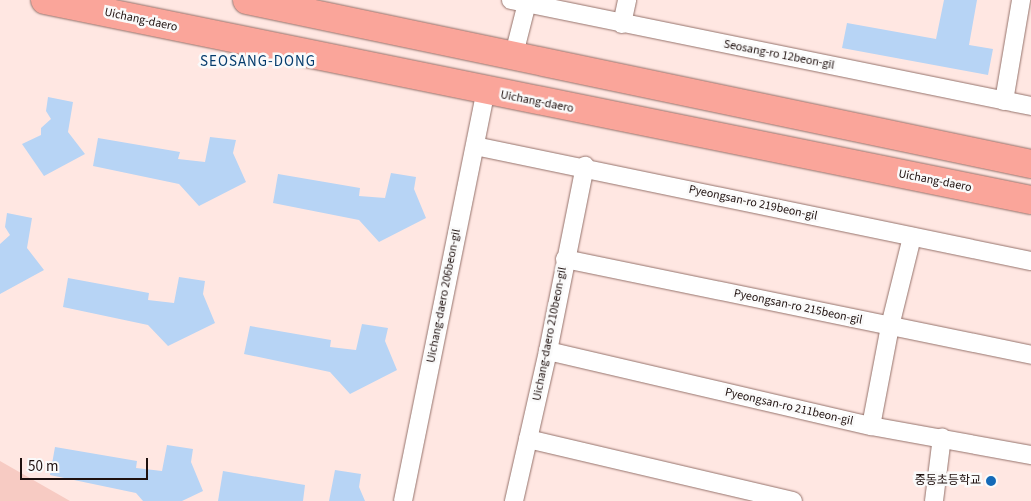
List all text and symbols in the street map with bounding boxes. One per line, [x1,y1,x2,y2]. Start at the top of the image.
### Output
street label: Uichang-daero [103,5,179,35]
street label: Seosang-ro 12beon-gil [722,37,836,73]
district label: SEOSANG-DONG [199,53,317,71]
street label: Uichang-daero [499,88,575,116]
street label: Uichang-daero [897,167,973,195]
street label: Pyeongsan-ro 219beon-gil [687,182,819,224]
street label: Uichang-daero 206beon-gil [424,228,464,364]
street label: Uichang-daero 210beon-gil [530,266,570,402]
street label: Pyeongsan-ro 215beon-gil [732,286,864,328]
street label: Pyeongsan-ro 211beon-gil [724,385,854,429]
scale bar [22,448,150,480]
text: 50 m [28,456,58,477]
place label: 중동초등학교 [915,474,981,488]
marker: 중동초등학교 [985,475,997,487]

